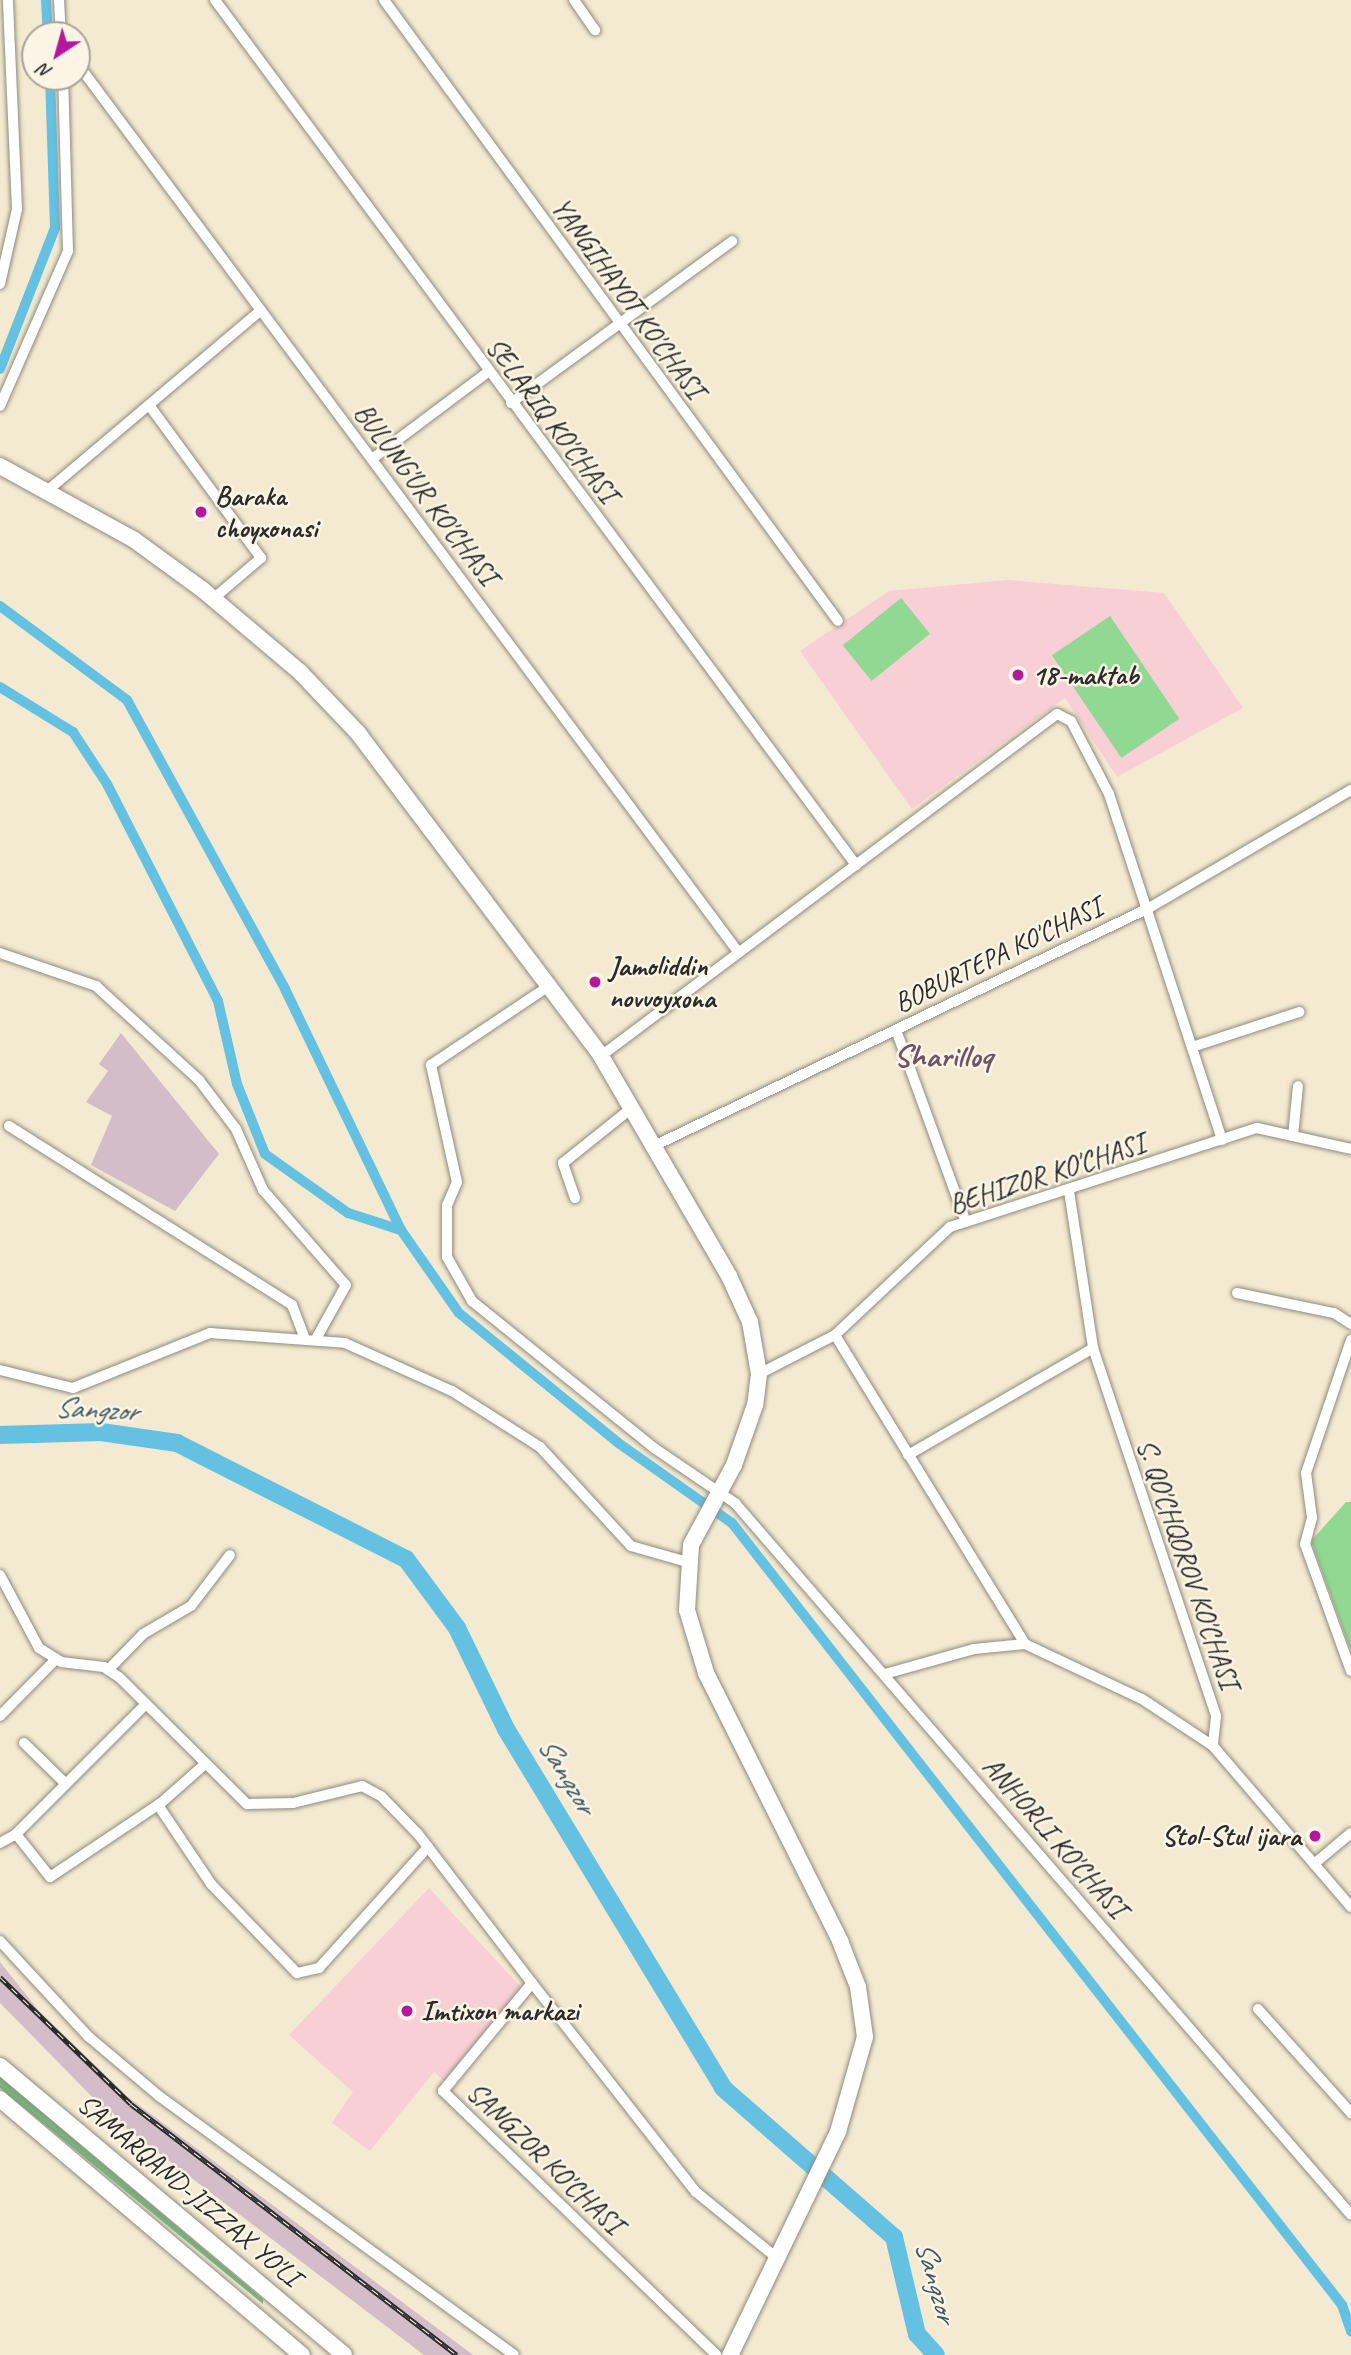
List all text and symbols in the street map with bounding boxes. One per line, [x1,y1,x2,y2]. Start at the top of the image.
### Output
north arrow [21,21,91,91]
text: N [33,58,57,85]
street label: YANGIHAYOT KO'CHASI [544,191,712,405]
street label: SELARIQ KO'CHASI [479,331,625,509]
street label: BULUNG'UR KO'CHASI [347,397,505,591]
place label: Baraka choyxonasi [215,479,317,545]
marker: Baraka choyxonasi [193,504,209,520]
place label: 18-maktab [1032,658,1138,692]
marker: 18-maktab [1010,667,1026,683]
street label: BOBURTEPA KO'CHASI [888,890,1108,1020]
place label: Jamoliddin novvoyxona [609,949,715,1015]
marker: Jamoliddin novvoyxona [587,974,603,990]
district label: Sharilloq [894,1037,992,1075]
street label: BEHIZOR KO'CHASI [945,1126,1149,1222]
water label: Sangzor [54,1389,138,1429]
street label: S. QO'CHQOROV KO'CHASI [1129,1435,1247,1693]
water label: Sangzor [530,1730,604,1820]
street label: ANHORLI KO'CHASI [976,1750,1134,1924]
place label: Stol-Stul ijara [1163,1819,1301,1853]
marker: Stol-Stul ijara [1307,1828,1323,1844]
place label: Imtixon markazi [421,1994,577,2028]
marker: Imtixon markazi [399,2003,415,2019]
street label: SANGZOR KO'CHASI [460,2075,630,2241]
street label: SAMARQAND-JIZZAX YO'LI [70,2087,308,2293]
water label: Sangzor [907,2236,965,2326]

